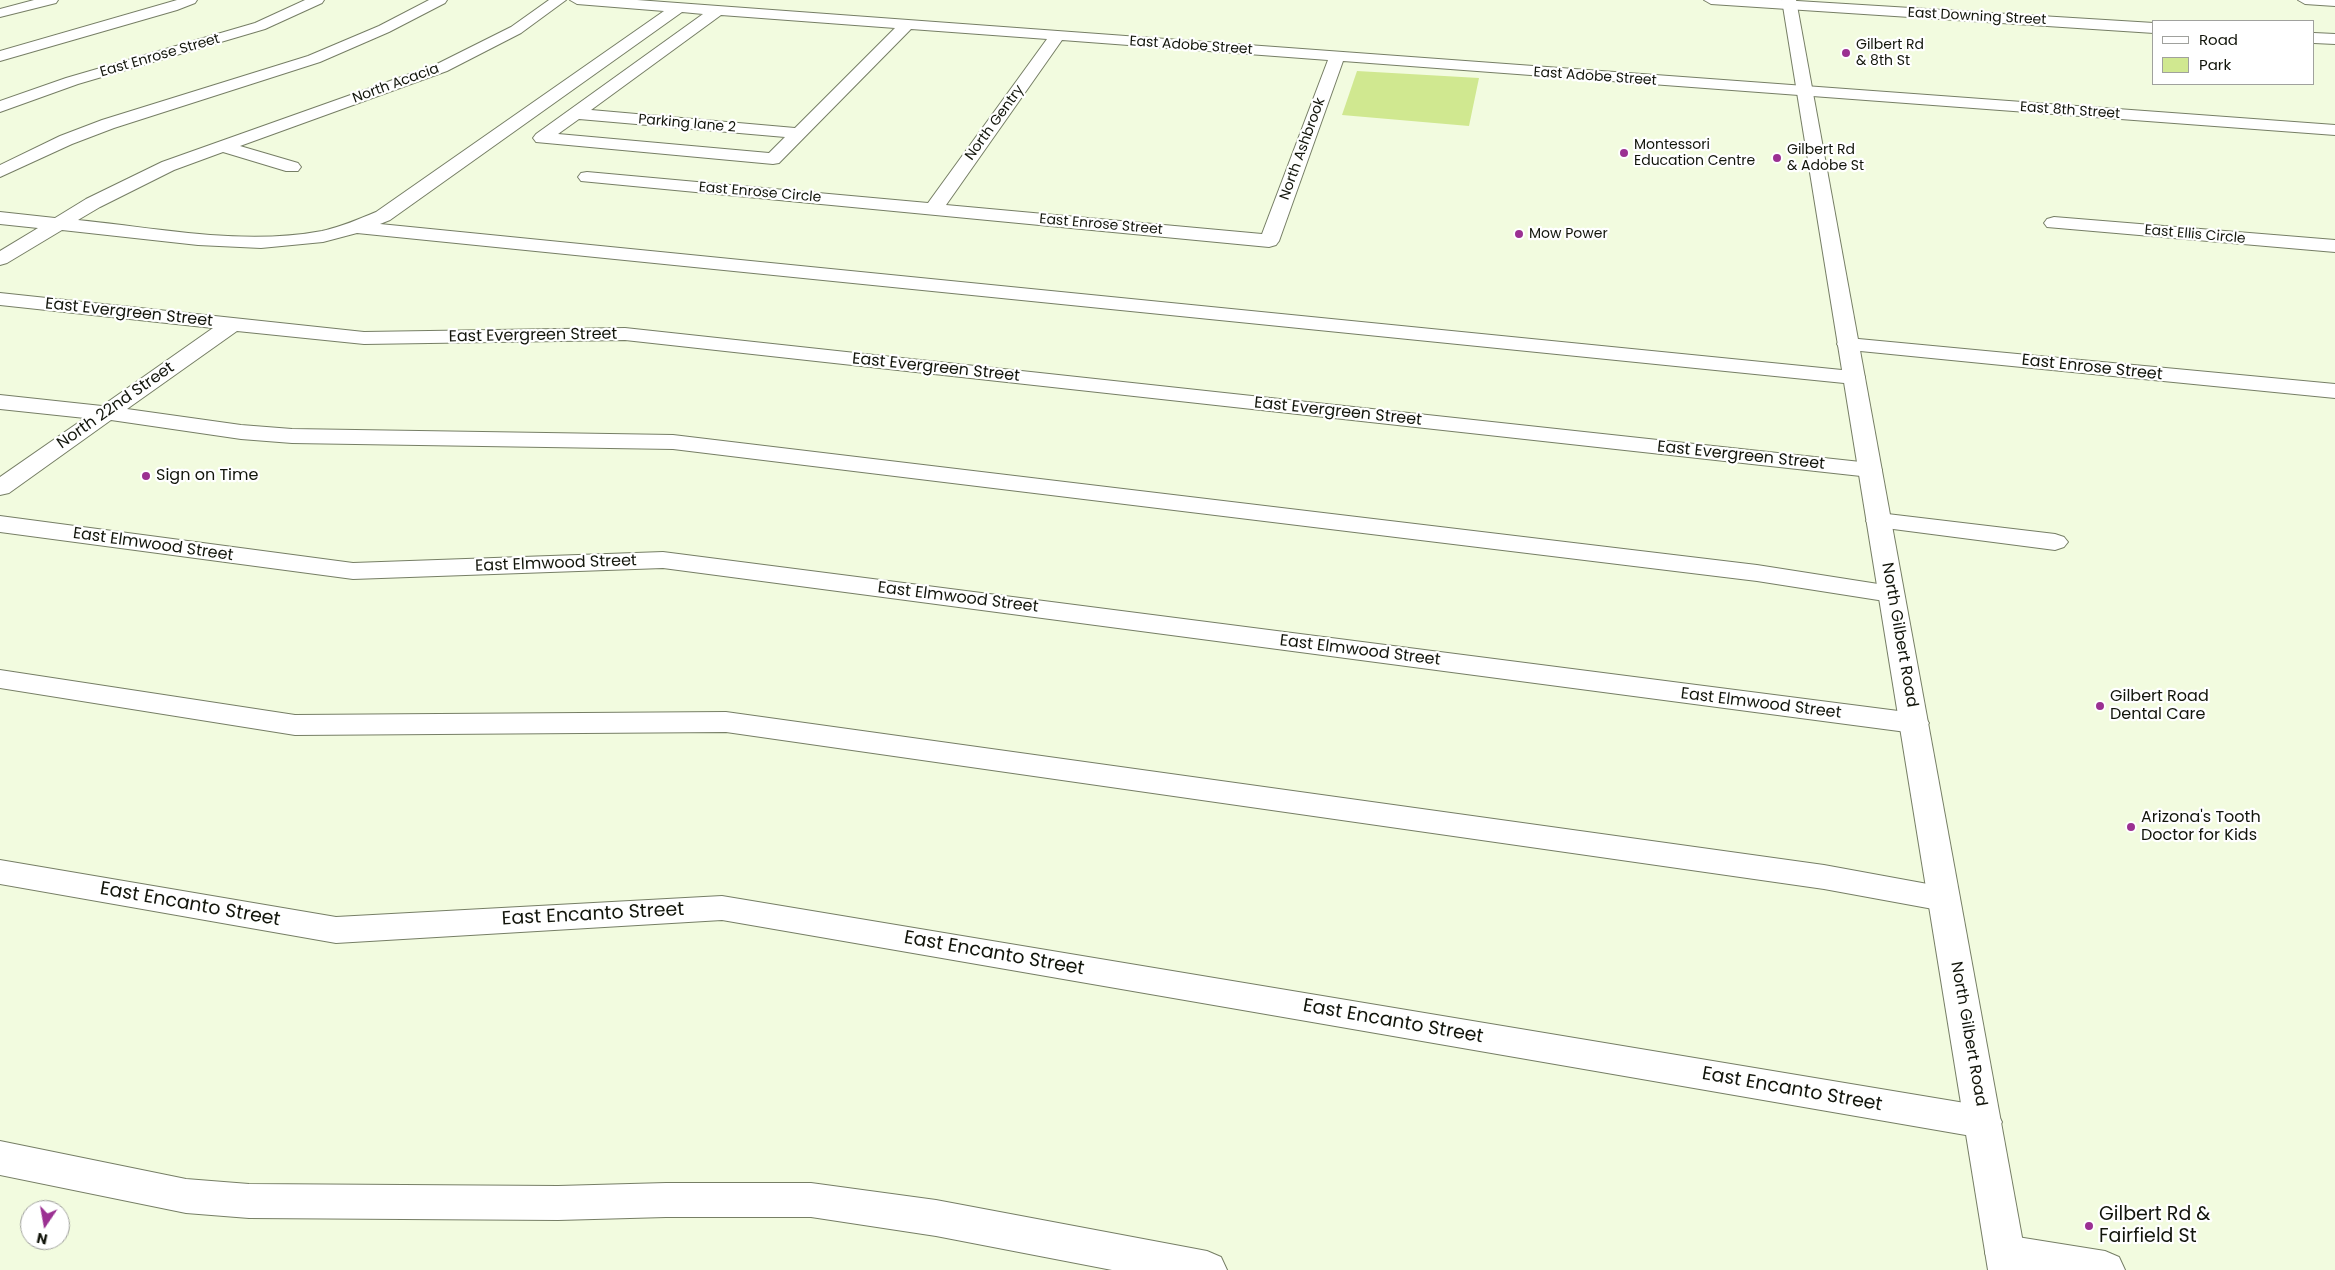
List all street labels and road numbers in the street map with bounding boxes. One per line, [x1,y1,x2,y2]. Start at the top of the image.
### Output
street label: East Downing Street [1907,5,2047,29]
street label: East Enrose Street [98,31,222,81]
street label: East Adobe Street [1129,33,1253,59]
street label: North Acacia [351,61,441,107]
street label: East Adobe Street [1533,64,1657,90]
street label: North Gentry [962,82,1028,164]
street label: North Ashbrook [1277,96,1329,202]
street label: East 8th Street [2019,99,2121,123]
street label: Parking lane 2 [637,111,737,137]
street label: East Enrose Circle [698,179,822,207]
street label: East Enrose Street [1039,211,1163,239]
street label: East Ellis Circle [2144,222,2246,248]
street label: East Evergreen Street [44,295,214,331]
street label: East Evergreen Street [449,325,617,347]
street label: East Evergreen Street [851,350,1021,386]
street label: East Enrose Street [2021,351,2163,385]
street label: North 22nd Street [54,358,178,454]
street label: East Evergreen Street [1253,394,1423,430]
street label: East Evergreen Street [1656,438,1826,474]
street label: East Elmwood Street [72,524,234,566]
street label: East Elmwood Street [475,552,637,576]
street label: North Gilbert Road [1877,561,1921,709]
street label: East Elmwood Street [877,579,1039,617]
street label: East Elmwood Street [1279,632,1441,670]
street label: East Elmwood Street [1680,685,1842,723]
street label: East Encanto Street [98,878,282,932]
street label: East Encanto Street [501,899,685,931]
street label: East Encanto Street [902,927,1086,981]
street label: North Gilbert Road [1946,960,1990,1108]
street label: East Encanto Street [1301,995,1485,1049]
street label: East Encanto Street [1700,1063,1884,1117]

